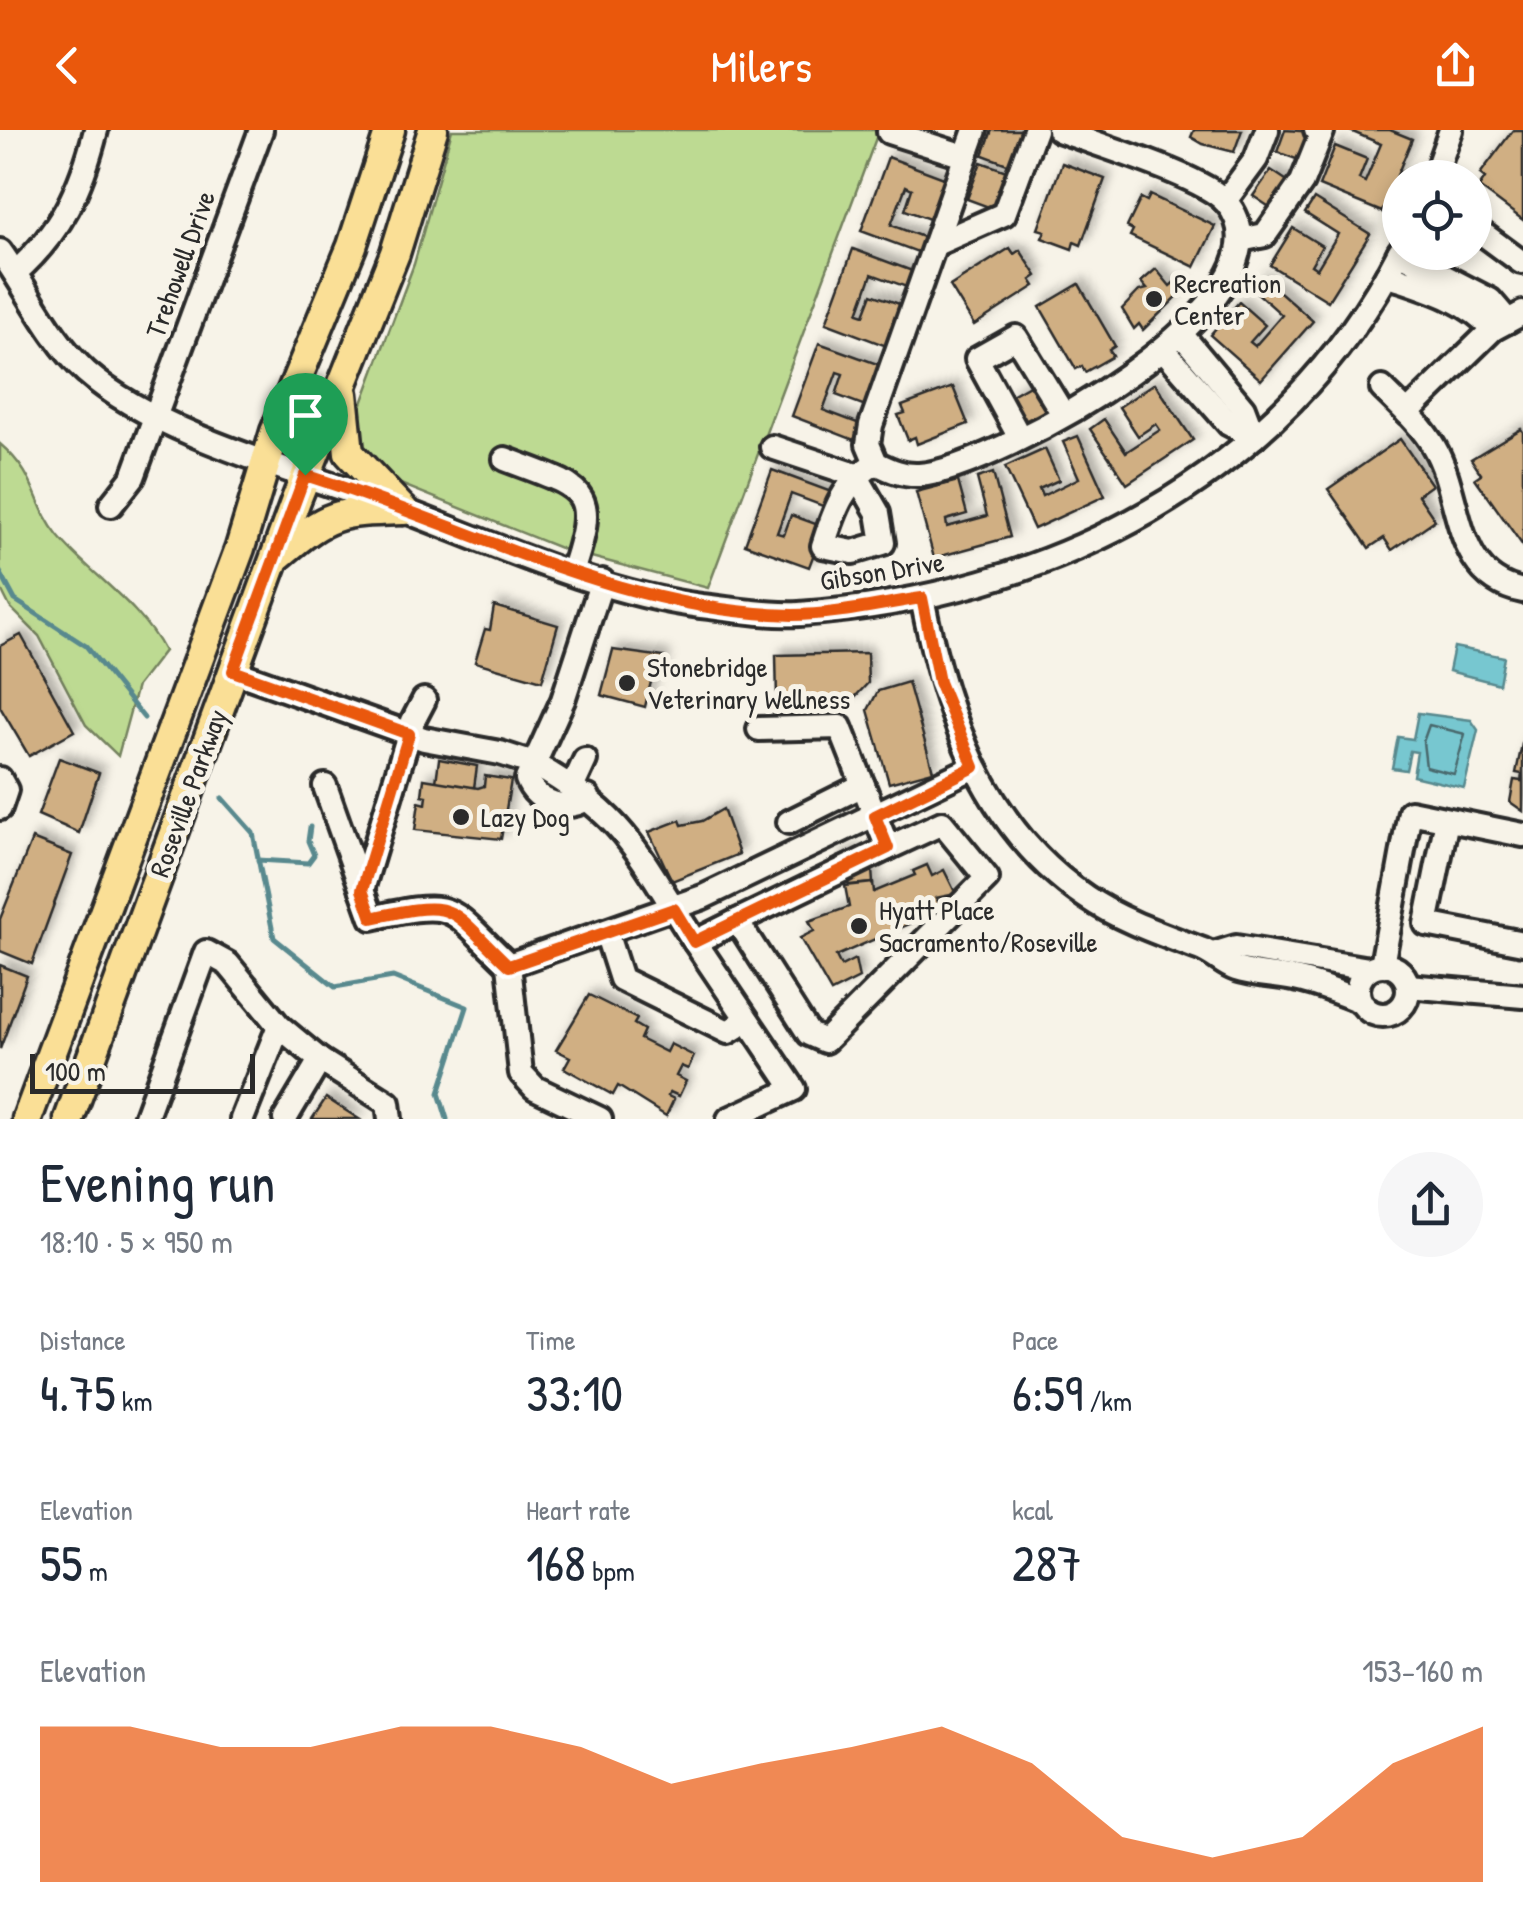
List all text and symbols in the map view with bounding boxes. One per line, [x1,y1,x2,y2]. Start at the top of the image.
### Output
text: Milers [711,35,812,96]
icon: back [40,38,95,93]
icon: share [1428,38,1483,93]
map controls [1382,160,1492,270]
button: locate [1382,160,1492,270]
street label: Trehowell Drive [136,185,224,343]
place label: Recreation Center [1174,264,1281,334]
marker: Recreation Center [1143,288,1165,310]
pin [263,373,348,476]
icon: arrive [278,388,333,443]
street label: Gibson Drive [817,542,947,600]
place label: Stonebridge Veterinary Wellness [647,648,850,718]
marker: Stonebridge Veterinary Wellness [616,672,638,694]
street label: Roseville Parkway [140,704,236,882]
place label: Lazy Dog [481,798,570,836]
marker: Lazy Dog [450,806,472,828]
place label: Hyatt Place Sacramento/Roseville [879,891,1098,961]
marker: Hyatt Place Sacramento/Roseville [848,915,870,937]
scale bar [30,1049,255,1094]
text: 100 m [45,1052,106,1090]
text: Evening run [40,1145,275,1219]
button: share [1378,1152,1483,1257]
text: 18:10 · 5 × 950 m [40,1220,233,1263]
text: Distance [40,1321,126,1359]
text: Time [526,1321,576,1359]
text: Pace [1012,1321,1058,1359]
text: 4.75 [40,1359,115,1427]
text: 33:10 [526,1359,623,1427]
text: 6:59 [1012,1359,1083,1427]
text: km [115,1382,152,1420]
text: /km [1083,1382,1132,1420]
text: Elevation [40,1491,133,1529]
text: Heart rate [526,1491,631,1529]
text: kcal [1012,1491,1053,1529]
text: 55 [40,1529,82,1597]
text: 168 [526,1529,586,1597]
text: 287 [1012,1529,1082,1597]
text: m [82,1552,108,1590]
text: bpm [586,1552,635,1590]
text: Elevation [40,1649,146,1692]
text: 153–160 m [1362,1649,1483,1692]

